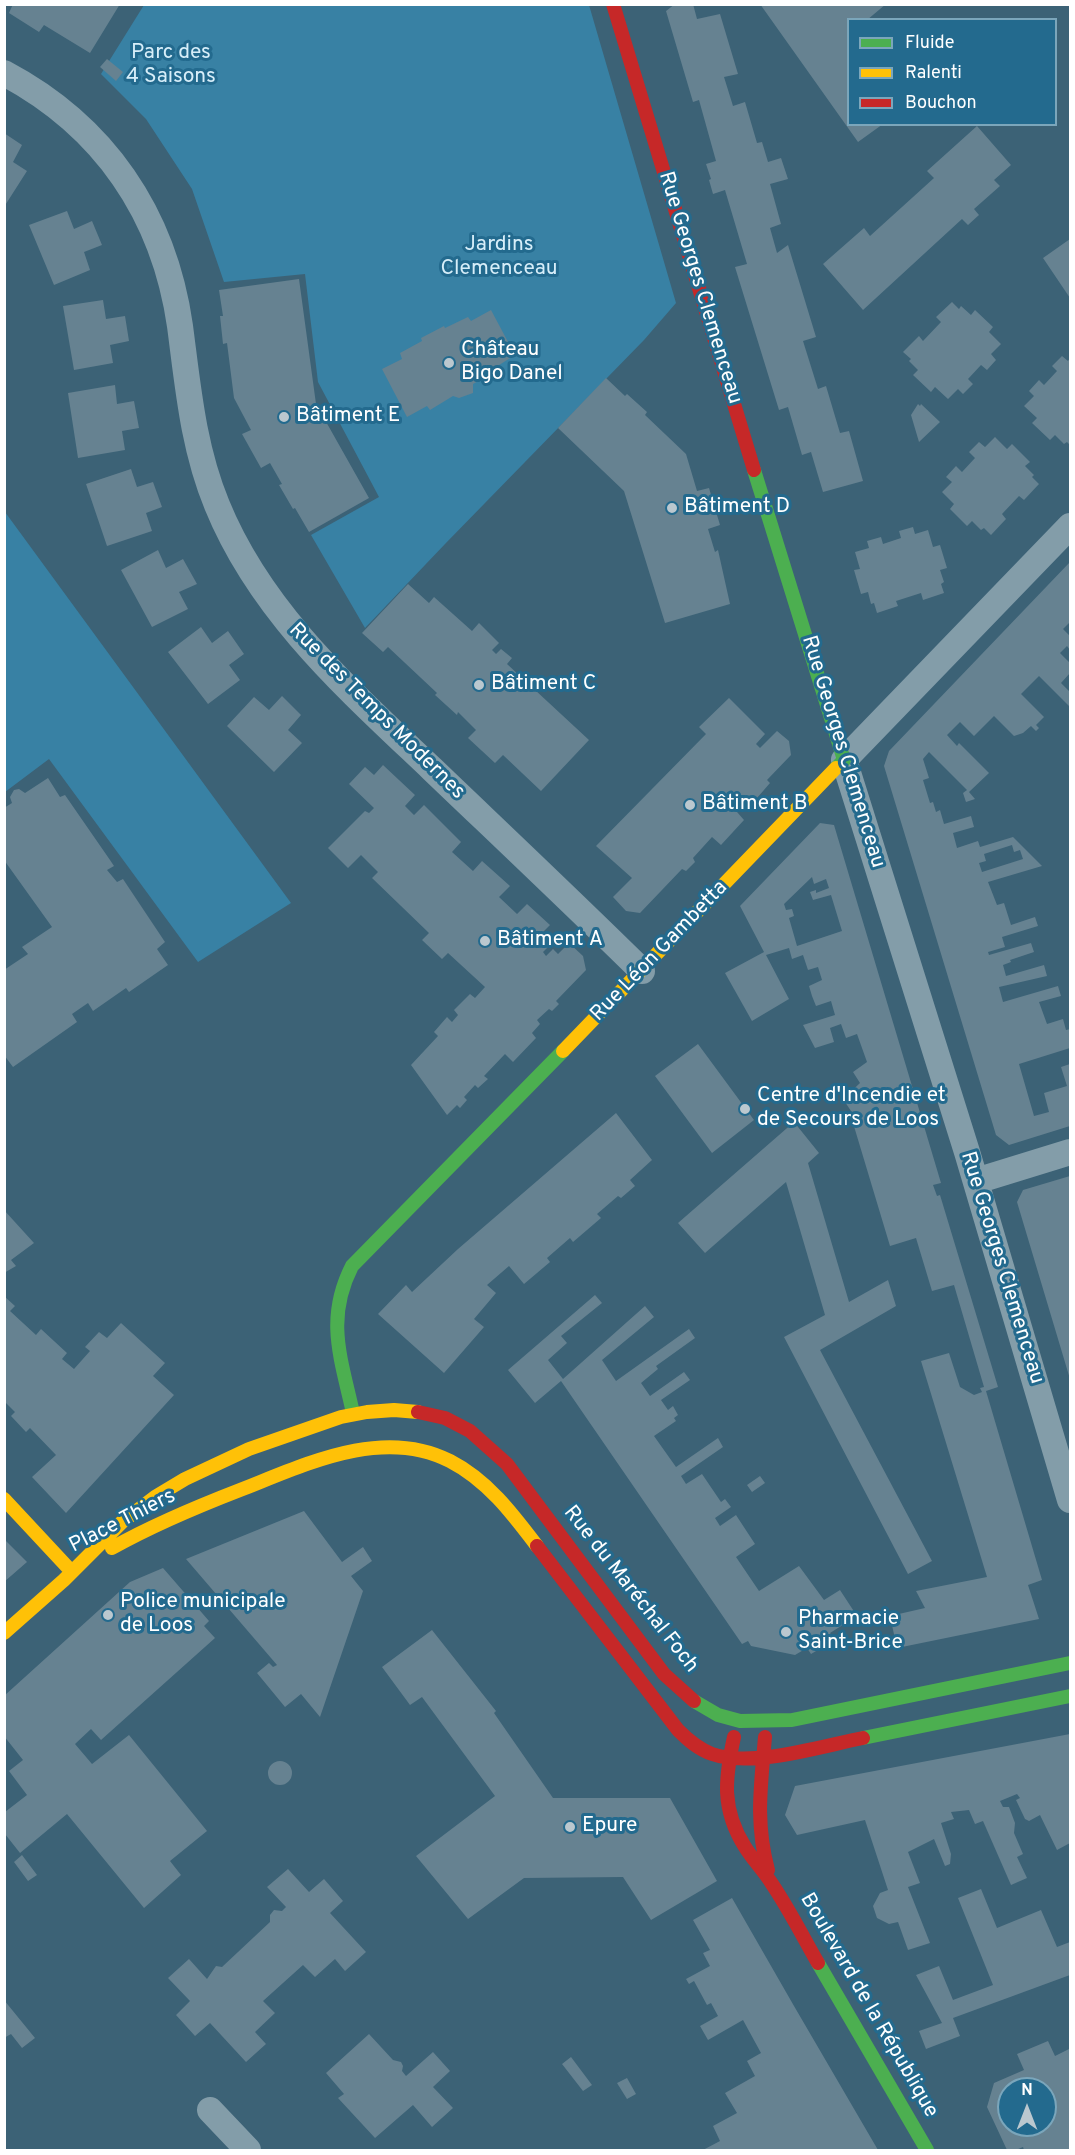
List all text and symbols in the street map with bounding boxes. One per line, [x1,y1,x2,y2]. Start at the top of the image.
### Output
legend [847,18,1057,126]
text: Fluide [905,32,954,55]
park label: Parc des 4 Saisons [126,41,216,91]
text: Ralenti [905,62,962,85]
text: Bouchon [905,92,977,115]
street label: Rue Georges Clemenceau [652,169,746,407]
park label: Jardins Clemenceau [440,233,558,283]
place label: Château Bigo Danel [461,338,563,388]
marker: Château Bigo Danel [442,356,456,370]
place label: Bâtiment E [296,404,400,430]
marker: Bâtiment E [277,410,291,424]
place label: Bâtiment D [684,495,790,521]
marker: Bâtiment D [665,501,679,515]
street label: Rue des Temps Modernes [283,619,469,805]
street label: Rue Georges Clemenceau [795,633,889,871]
place label: Bâtiment C [491,672,596,698]
marker: Bâtiment C [472,678,486,692]
place label: Bâtiment B [702,792,807,818]
marker: Bâtiment B [683,798,697,812]
street label: Rue Léon Gambetta [586,876,734,1028]
place label: Bâtiment A [497,928,603,954]
marker: Bâtiment A [478,934,492,948]
place label: Centre d'Incendie et de Secours de Loos [757,1084,946,1134]
marker: Centre d'Incendie et de Secours de Loos [738,1102,752,1116]
street label: Rue Georges Clemenceau [954,1149,1048,1387]
street label: Place Thiers [66,1485,180,1559]
street label: Rue du Maréchal Foch [557,1501,703,1679]
place label: Police municipale de Loos [120,1590,286,1640]
place label: Pharmacie Saint-Brice [798,1607,903,1657]
marker: Police municipale de Loos [101,1608,115,1622]
marker: Pharmacie Saint-Brice [779,1625,793,1639]
place label: Epure [582,1814,637,1840]
marker: Epure [563,1820,577,1834]
street label: Boulevard de la République [793,1889,943,2123]
north arrow [997,2077,1057,2137]
text: N [1021,2081,1033,2101]

